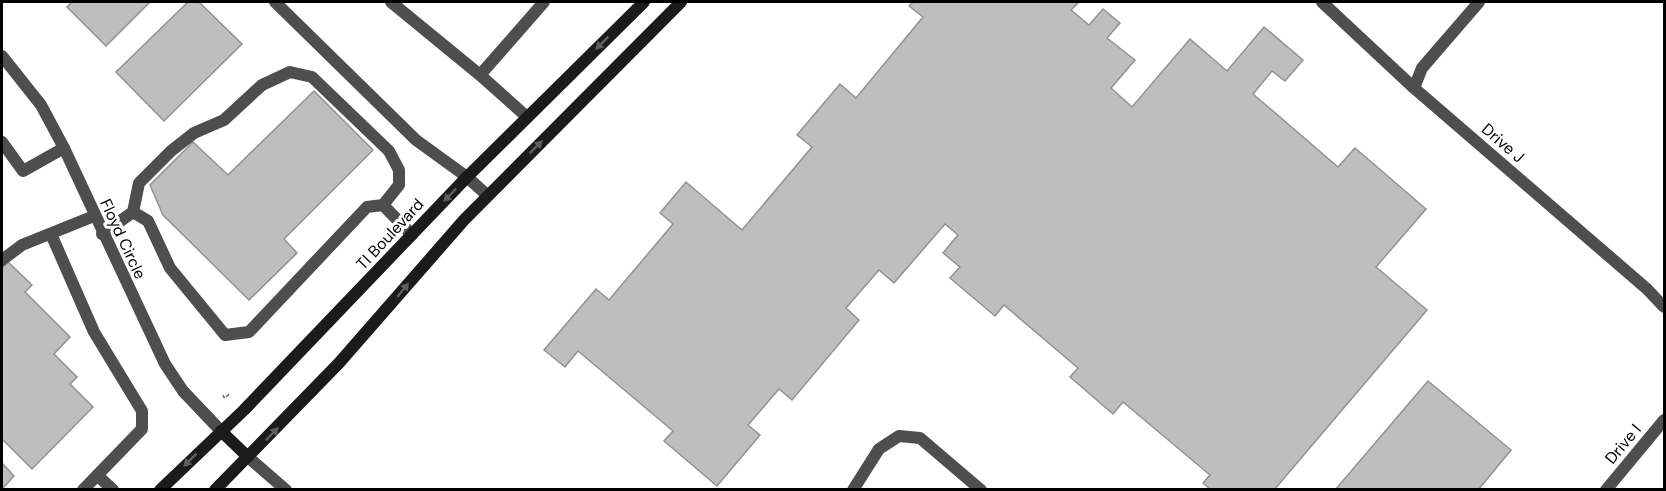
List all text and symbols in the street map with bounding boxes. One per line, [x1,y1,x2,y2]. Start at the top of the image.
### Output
one-way arrow [596,35,610,49]
street label: Drive J [1477,119,1529,167]
one-way arrow [528,140,542,154]
one-way arrow [443,188,457,202]
street label: TI Boulevard [352,194,428,274]
street label: Floyd Circle [95,196,151,282]
one-way arrow [397,282,410,298]
street label: Drive I [1600,420,1646,468]
one-way arrow [264,427,278,441]
one-way arrow [184,452,198,466]

